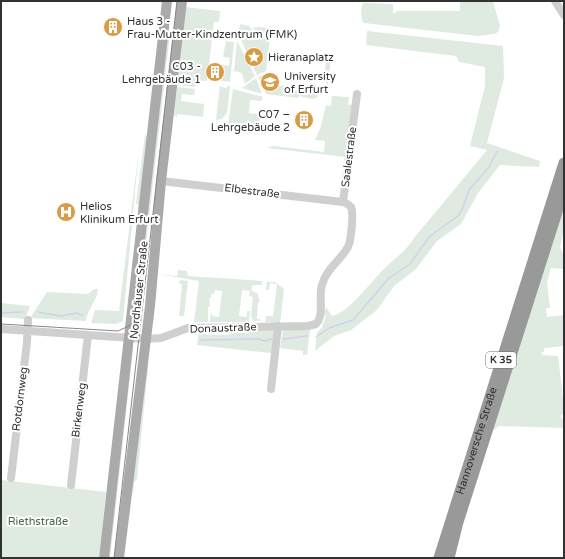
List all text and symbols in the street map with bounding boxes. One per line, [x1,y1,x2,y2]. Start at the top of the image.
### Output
place label: Haus 3 - Frau-Mutter-Kindzentrum (FMK) [127,15,297,41]
building icon: Haus 3 - Frau-Mutter-Kindzentrum (FMK) [102,16,124,38]
place icon: Hieranaplatz [243,46,265,68]
place label: Hieranaplatz [268,51,334,64]
place label: C03 - Lehrgebäude 1 [122,60,201,86]
building icon: C03 - Lehrgebäude 1 [204,61,226,83]
place label: University of Erfurt [284,70,336,96]
school or university icon: University of Erfurt [259,71,281,93]
place label: C07 – Lehrgebäude 2 [211,108,290,134]
building icon: C07 – Lehrgebäude 2 [293,109,315,131]
street label: Saalestraße [339,126,359,188]
street label: Elbestraße [224,181,280,201]
place label: Helios Klinikum Erfurt [80,200,158,226]
hospital icon: Helios Klinikum Erfurt [55,201,77,223]
street label: Nordhäuser Straße [127,240,151,340]
street label: Donaustraße [189,320,257,336]
road number: K 35 [486,352,516,368]
street label: Rotdornweg [10,366,30,432]
street label: Birkenweg [69,382,89,438]
street label: Hannoversche Straße [453,385,499,496]
park label: Riethstraße [8,515,68,528]

